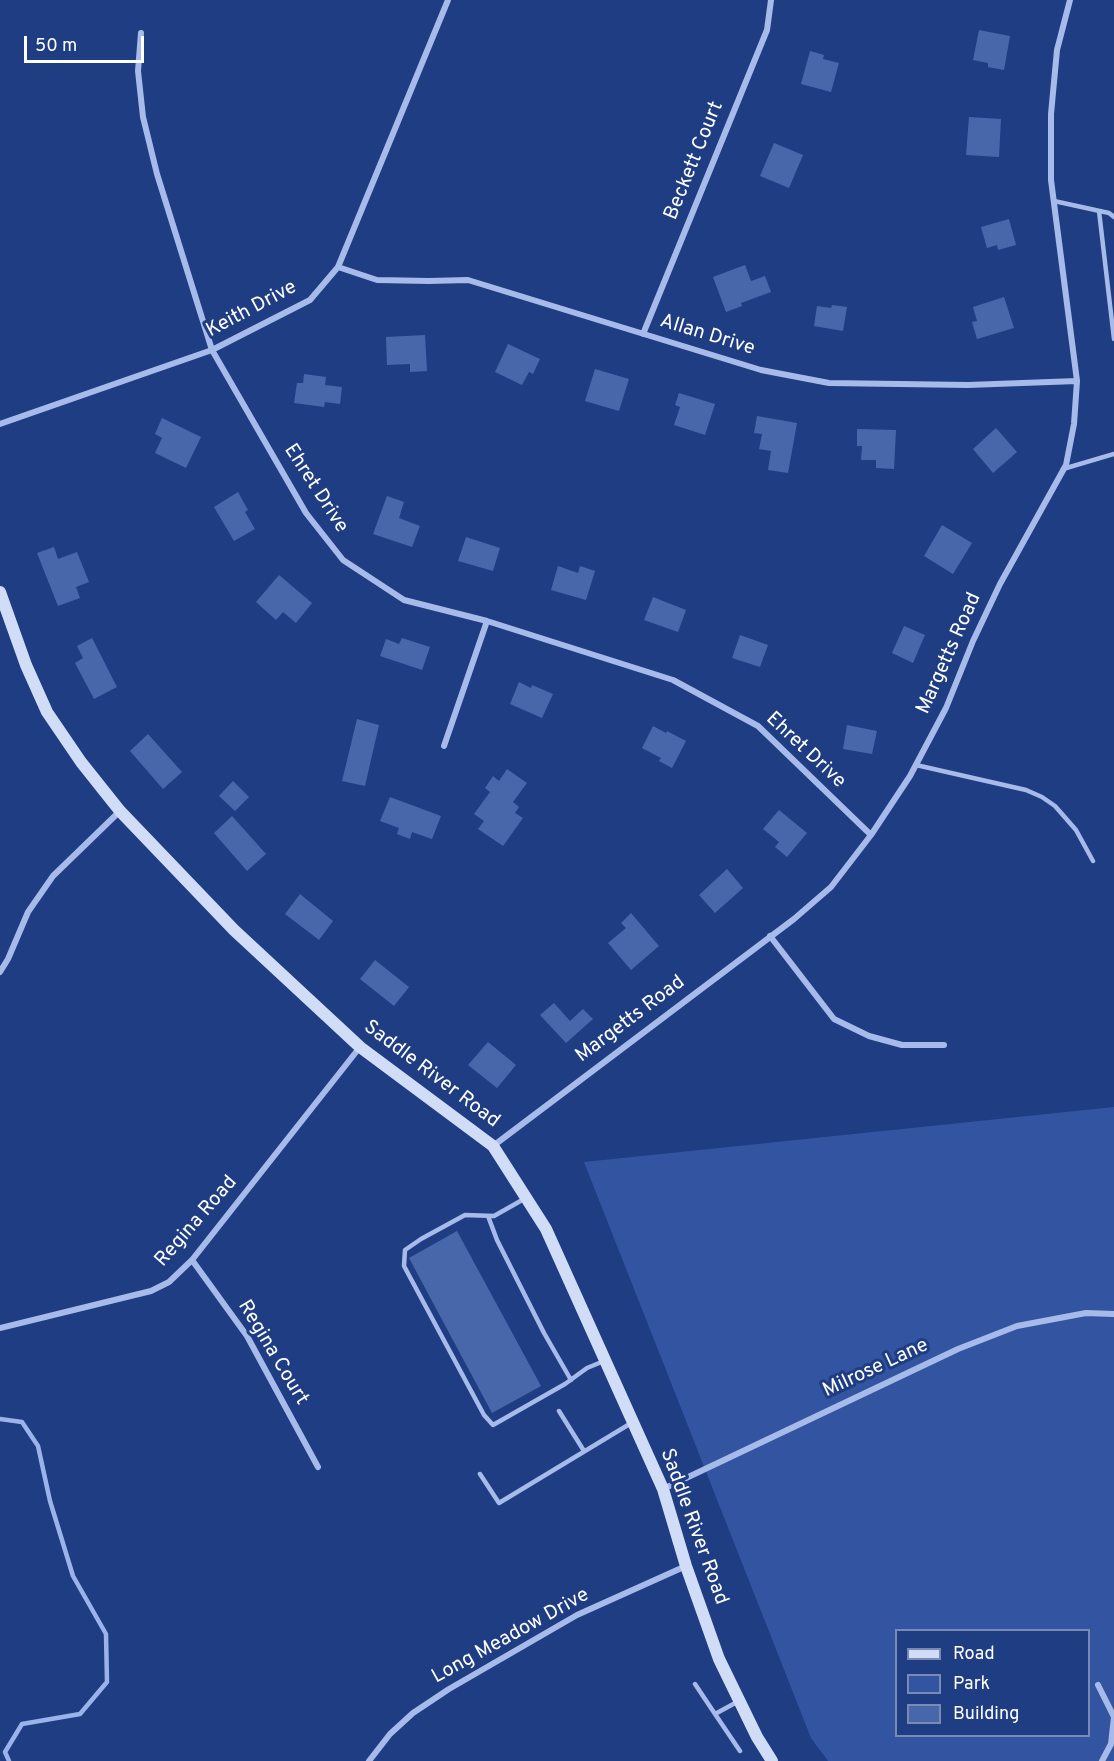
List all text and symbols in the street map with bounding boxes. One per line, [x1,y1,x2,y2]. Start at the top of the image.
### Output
scale bar [27,24,147,62]
text: 50 m [35,35,77,58]
street label: Beckett Court [660,98,730,224]
street label: Keith Drive [203,276,301,344]
street label: Allan Drive [657,310,757,362]
street label: Ehret Drive [277,440,353,538]
street label: Margetts Road [913,590,987,718]
street label: Ehret Drive [760,708,850,794]
street label: Margetts Road [572,971,690,1069]
street label: Saddle River Road [358,1016,504,1134]
street label: Regina Road [151,1171,243,1273]
street label: Regina Court [231,1296,313,1410]
street label: Milrose Lane [819,1334,933,1404]
street label: Saddle River Road [654,1446,732,1608]
street label: Long Meadow Drive [428,1584,594,1690]
legend [895,1629,1090,1737]
text: Road [953,1643,995,1666]
text: Park [953,1673,990,1696]
text: Building [953,1703,1019,1726]

